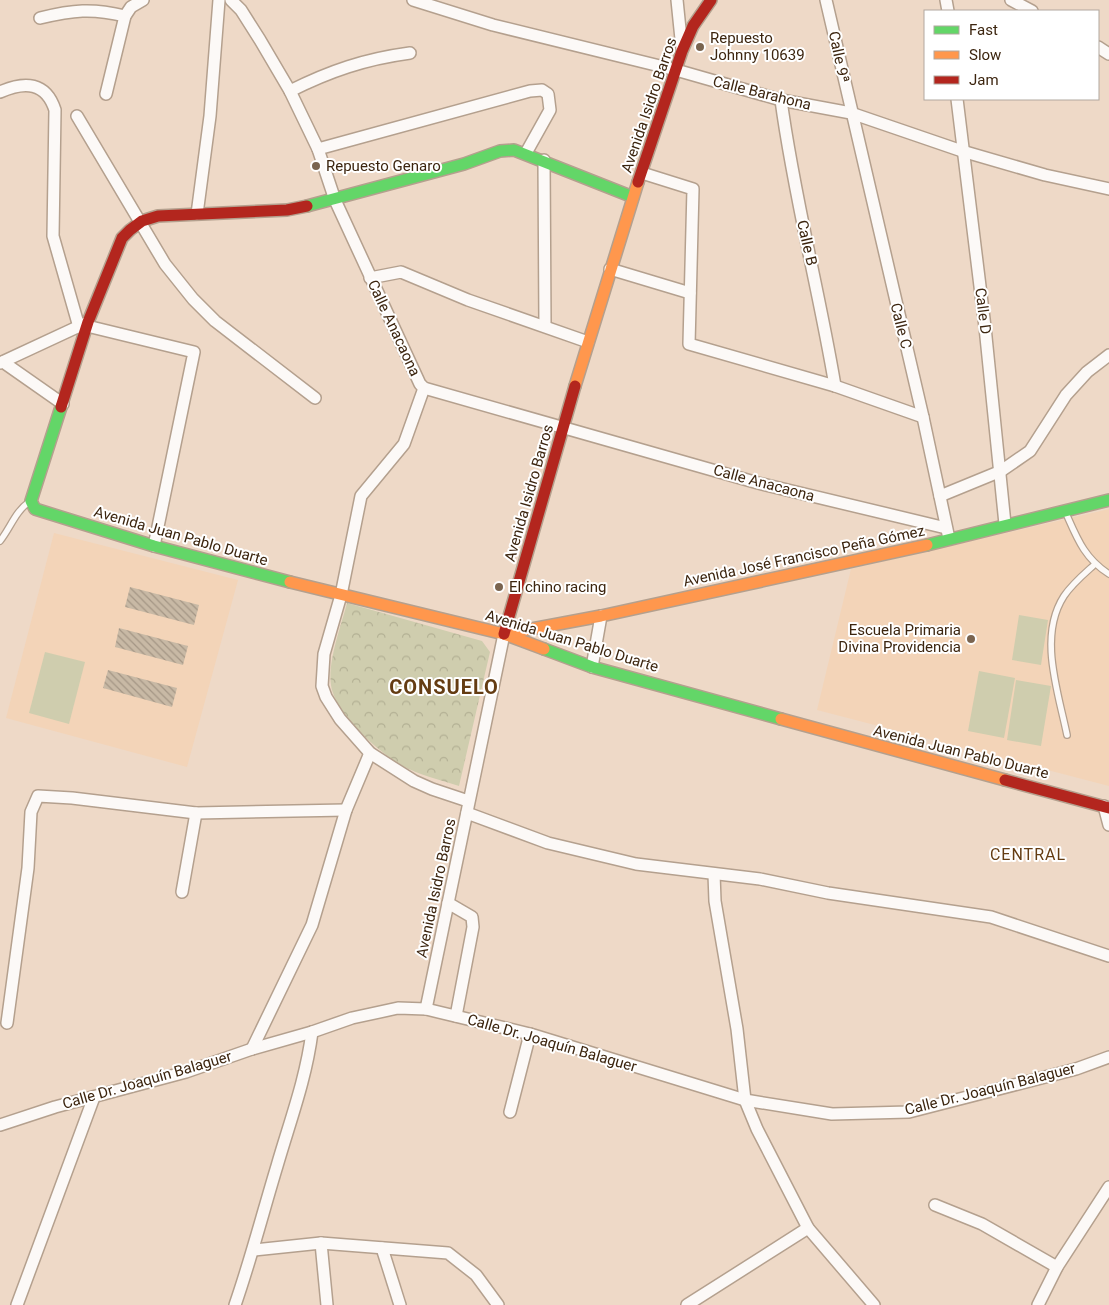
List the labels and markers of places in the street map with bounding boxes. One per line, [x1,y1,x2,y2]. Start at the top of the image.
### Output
place label: Repuesto Johnny 10639 [710,29,805,64]
marker: Repuesto Johnny 10639 [694,41,706,53]
place label: Repuesto Genaro [326,157,441,175]
marker: Repuesto Genaro [310,160,322,172]
place label: El chino racing [509,578,606,596]
marker: El chino racing [493,581,505,593]
place label: Escuela Primaria Divina Providencia [838,621,961,656]
marker: Escuela Primaria Divina Providencia [965,633,977,645]

